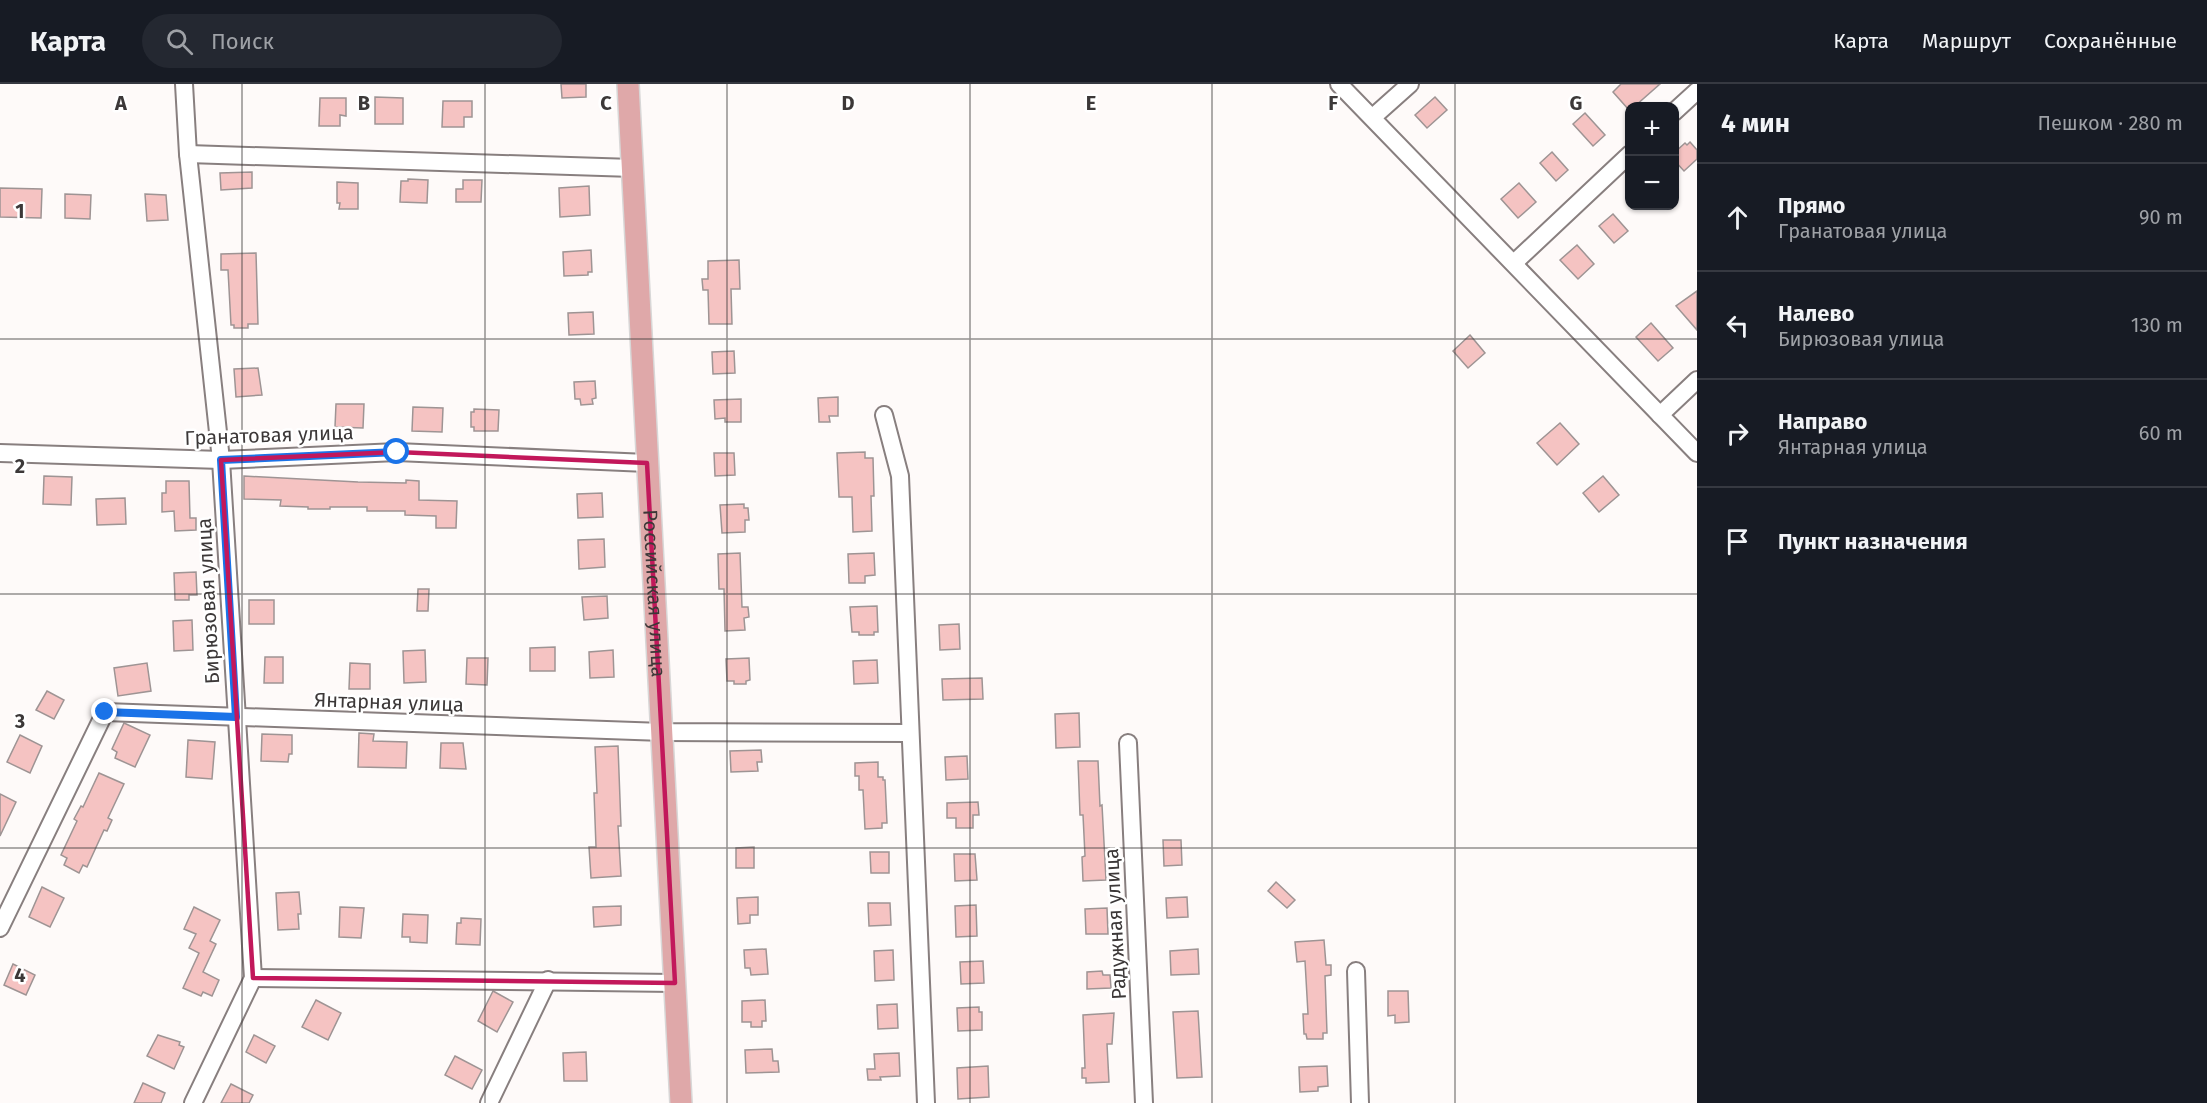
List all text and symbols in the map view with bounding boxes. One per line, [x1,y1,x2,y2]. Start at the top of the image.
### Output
search box [142,14,562,68]
text: Карта [30,25,106,58]
icon: search [163,25,196,58]
text: Поиск [211,28,274,55]
text: Карта [1833,28,1889,54]
text: Маршрут [1922,28,2011,54]
text: Сохранённые [2044,28,2177,54]
text: A [114,91,128,115]
text: B [358,91,370,115]
text: C [600,91,612,115]
text: D [841,91,855,115]
text: E [1086,91,1096,115]
text: F [1328,91,1338,115]
text: G [1570,91,1582,115]
map controls [1625,102,1679,210]
button: + [1625,102,1679,156]
text: 4 мин [1721,108,1790,139]
text: Пешком · 280 m [2037,111,2183,135]
button: − [1625,156,1679,210]
text: Прямо [1778,192,1845,219]
text: 1 [15,199,25,223]
icon: ahead [1721,201,1754,234]
text: 90 m [2139,205,2183,229]
text: Гранатовая улица [1778,219,1947,243]
text: Налево [1778,300,1854,327]
icon: left [1721,309,1754,342]
text: 130 m [2131,313,2183,337]
text: Бирюзовая улица [1778,327,1944,351]
text: Направо [1778,408,1867,435]
icon: right [1721,417,1754,450]
street label: Гранатовая улица [184,420,354,450]
text: 60 m [2139,421,2183,445]
text: Янтарная улица [1778,435,1928,459]
route start [383,438,409,464]
text: 2 [15,454,25,478]
street label: Российская улица [638,509,671,678]
street label: Бирюзовая улица [192,517,224,685]
icon: arrive [1721,525,1754,558]
text: Пункт назначения [1778,528,1968,555]
street label: Янтарная улица [314,687,464,717]
route end [91,698,117,724]
text: 3 [14,709,25,733]
street label: Радужная улица [1099,848,1131,1000]
text: 4 [14,963,26,987]

